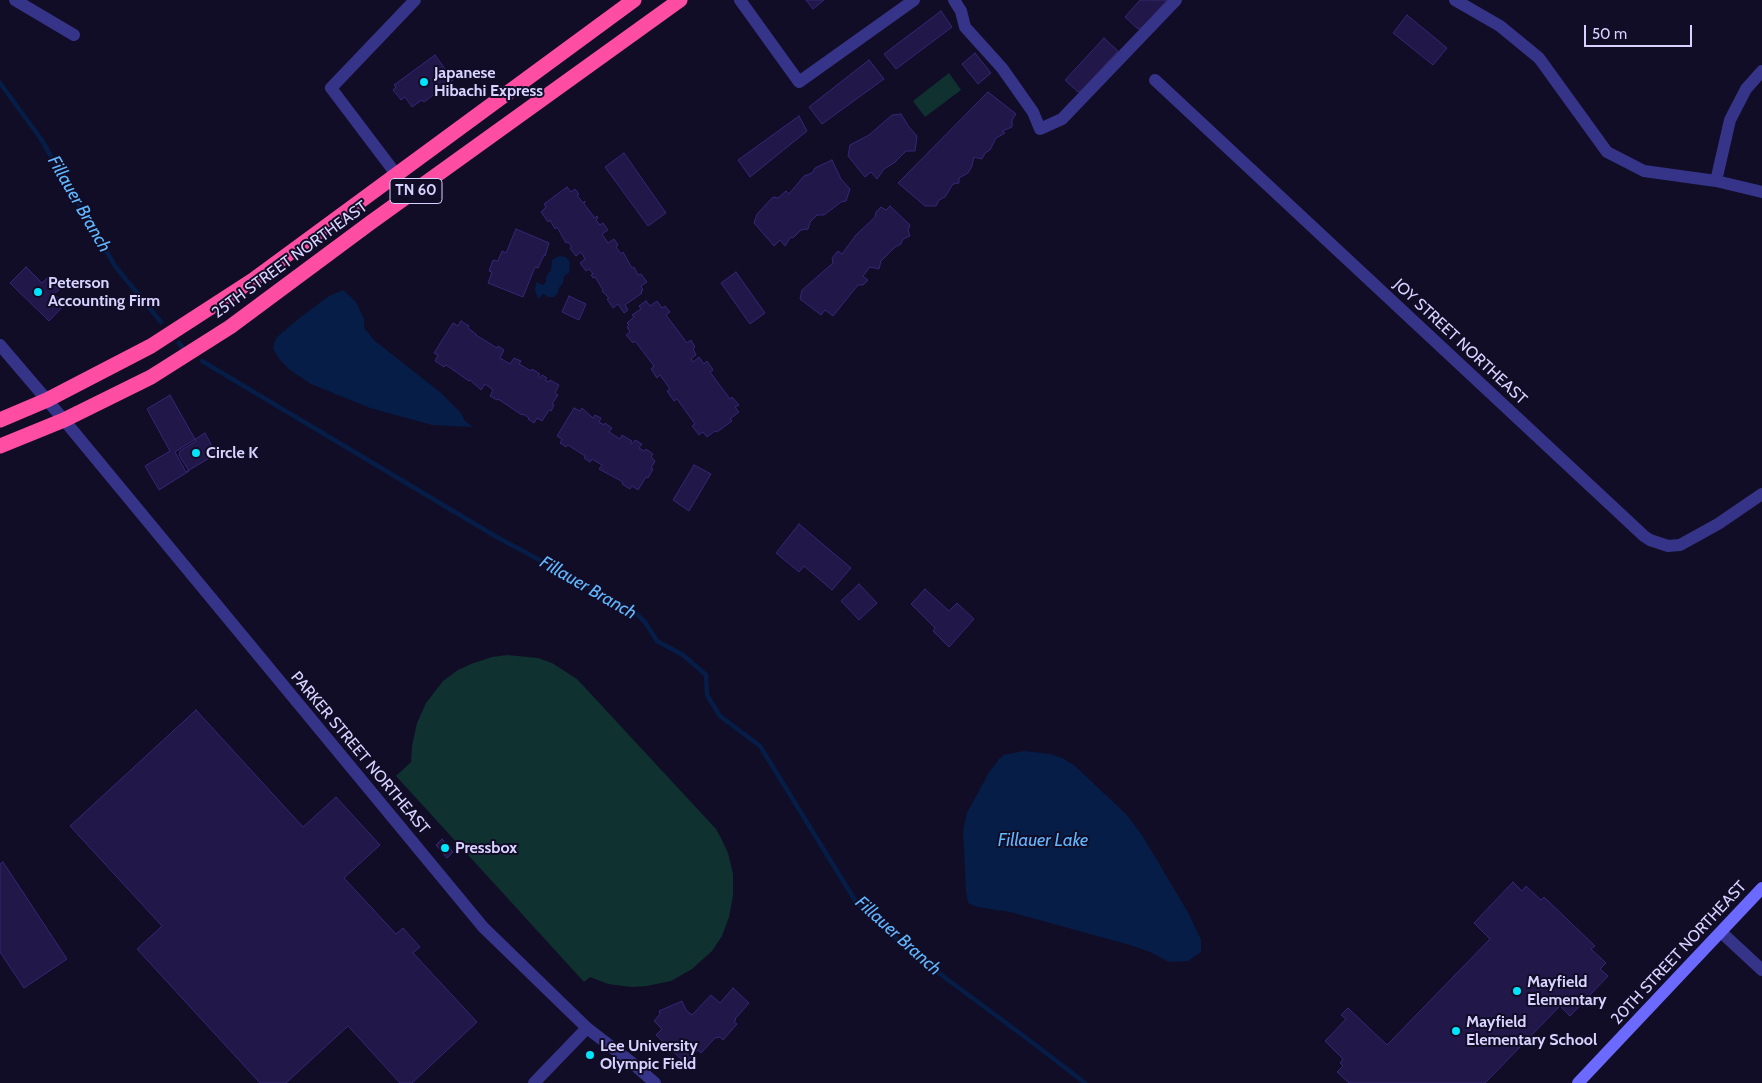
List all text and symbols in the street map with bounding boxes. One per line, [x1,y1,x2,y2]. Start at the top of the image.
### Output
scale bar [1587,15,1694,47]
text: 50 m [1592,25,1627,43]
place label: Japanese Hibachi Express [434,63,543,101]
marker: Japanese Hibachi Express [418,76,430,88]
water label: Fillauer Branch [43,152,115,256]
road number: TN 60 [390,178,442,204]
street label: 25TH STREET NORTHEAST [209,197,371,323]
place label: Peterson Accounting Firm [48,273,160,311]
street label: JOY STREET NORTHEAST [1389,275,1531,409]
marker: Peterson Accounting Firm [32,286,44,298]
place label: Circle K [206,443,258,463]
marker: Circle K [190,447,202,459]
water label: Fillauer Branch [536,552,640,624]
street label: PARKER STREET NORTHEAST [286,668,434,838]
water label: Fillauer Lake [998,830,1088,852]
place label: Pressbox [455,838,517,858]
marker: Pressbox [439,842,451,854]
street label: 20TH STREET NORTHEAST [1607,877,1751,1029]
water label: Fillauer Branch [851,892,945,980]
place label: Mayfield Elementary [1527,972,1607,1010]
marker: Mayfield Elementary [1511,985,1523,997]
place label: Mayfield Elementary School [1466,1012,1597,1050]
marker: Mayfield Elementary School [1450,1025,1462,1037]
place label: Lee University Olympic Field [600,1036,698,1074]
marker: Lee University Olympic Field [584,1049,596,1061]

